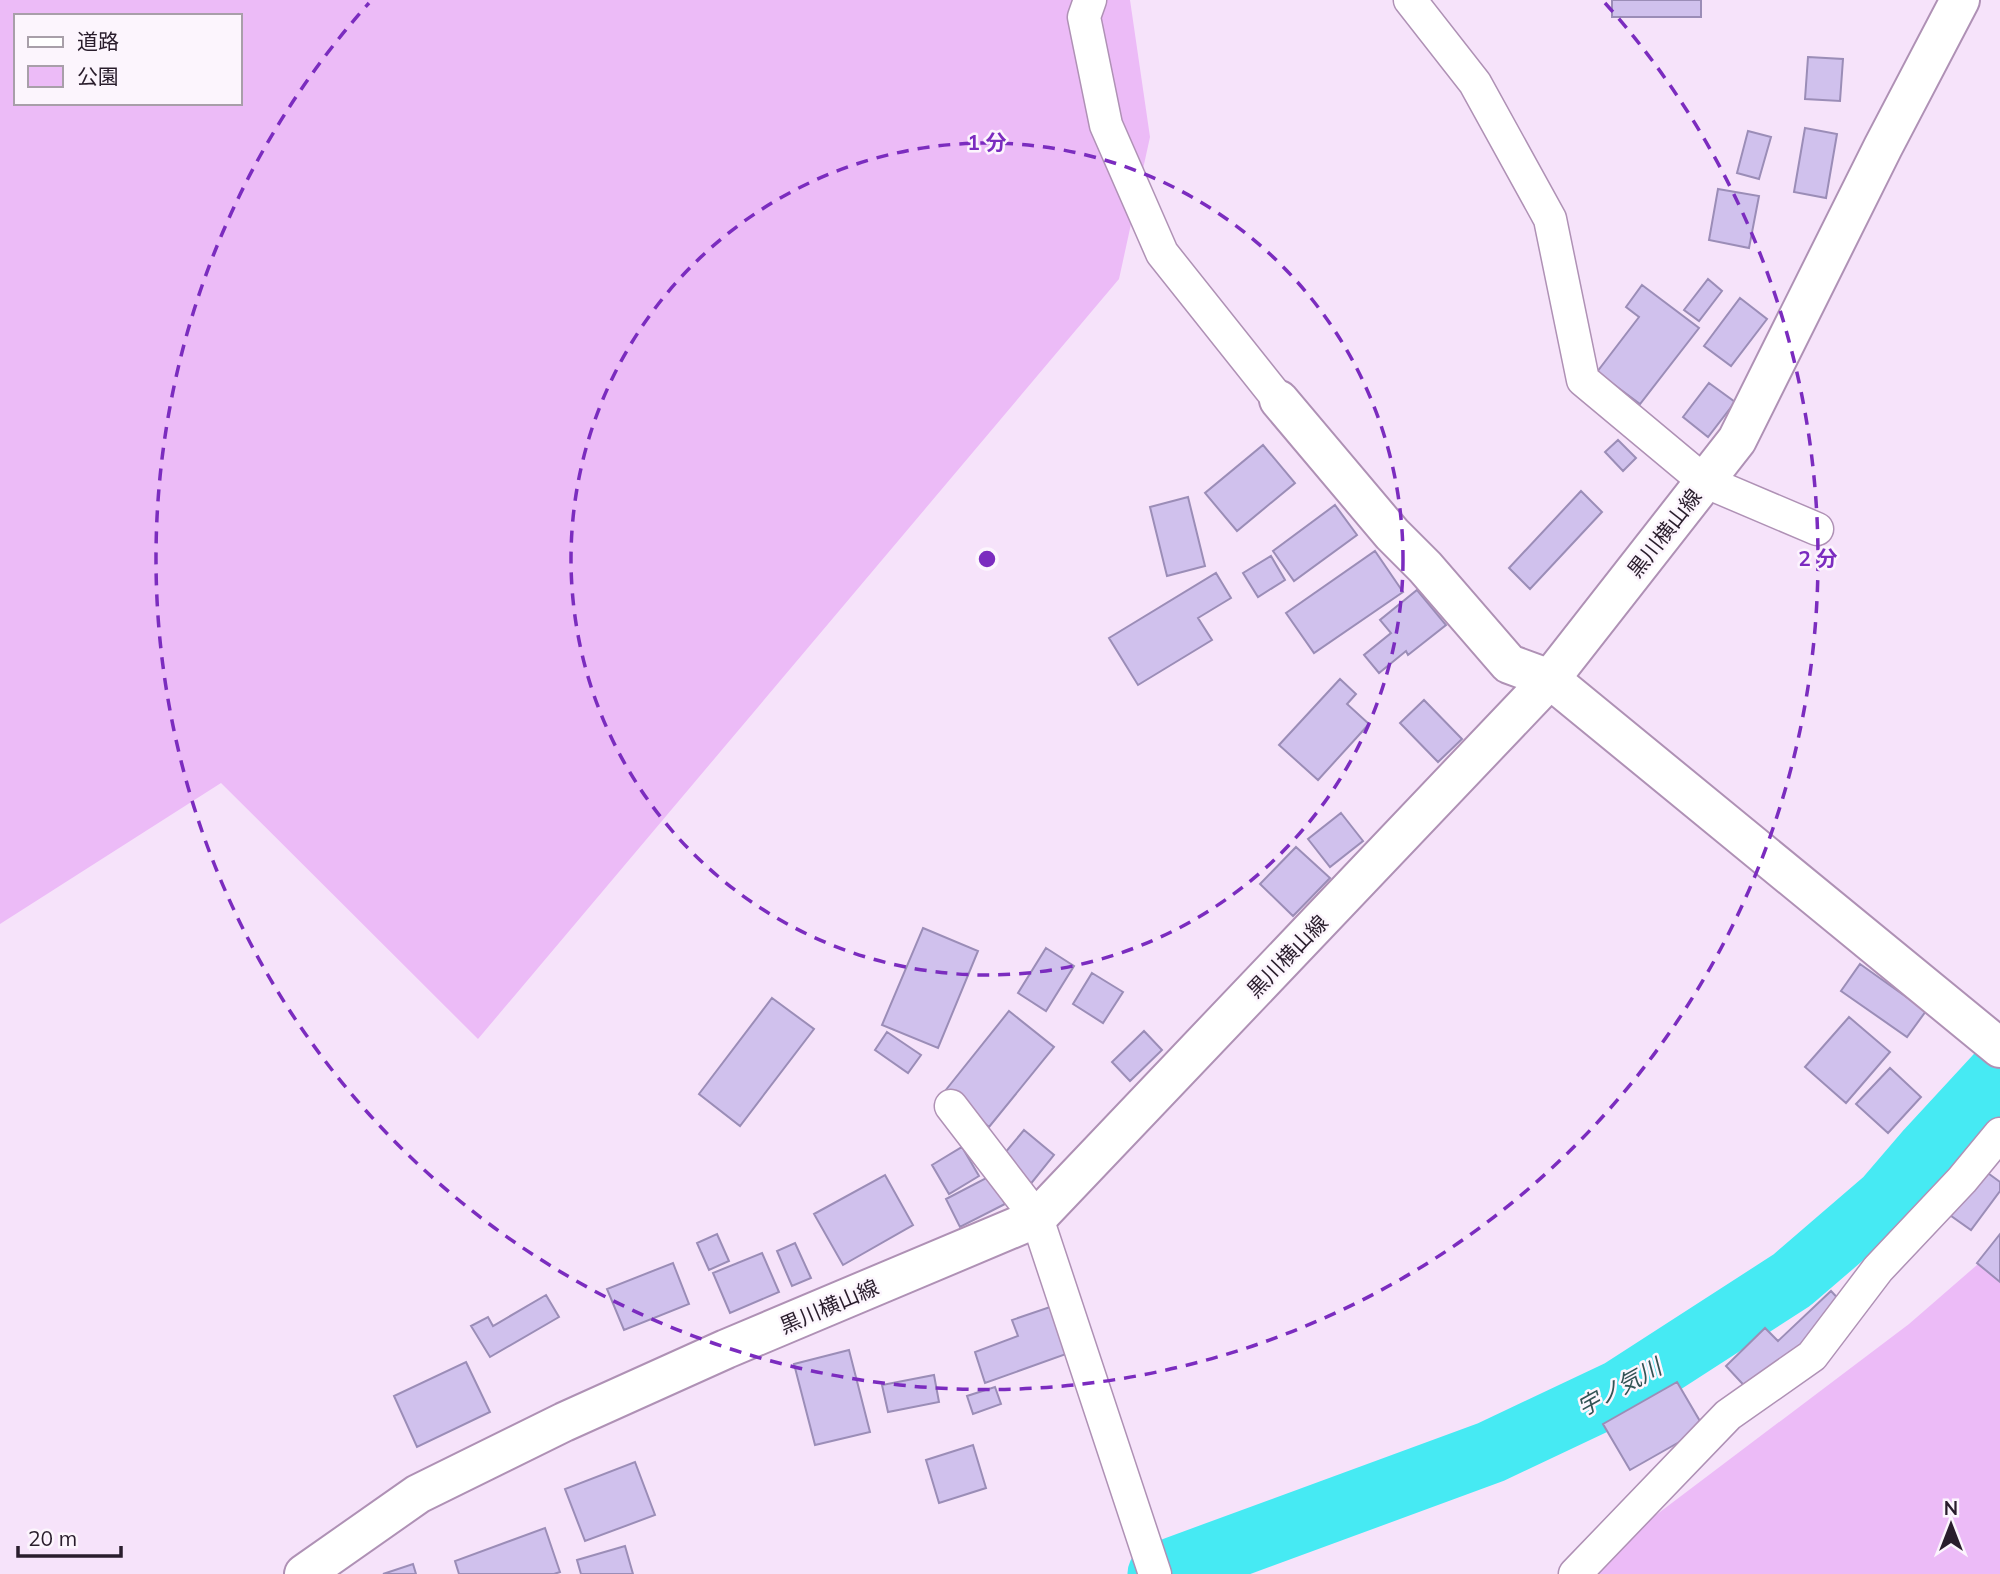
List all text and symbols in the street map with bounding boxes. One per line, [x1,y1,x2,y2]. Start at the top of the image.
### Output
legend [14,14,242,105]
text: 道路 [77,28,119,54]
text: 公園 [77,63,119,89]
text: 1 分 [967,129,1007,155]
street label: 黒川横山線 [1621,484,1707,582]
text: 2 分 [1798,545,1838,571]
centre of rings [975,547,999,571]
street label: 黒川横山線 [1241,909,1333,1003]
street label: 黒川横山線 [776,1274,882,1338]
water label: 宇ノ気川 [1572,1351,1669,1422]
north arrow [1916,1490,1986,1560]
text: N [1944,1496,1958,1520]
scale bar [18,1514,121,1558]
text: 20 m [28,1525,77,1551]

